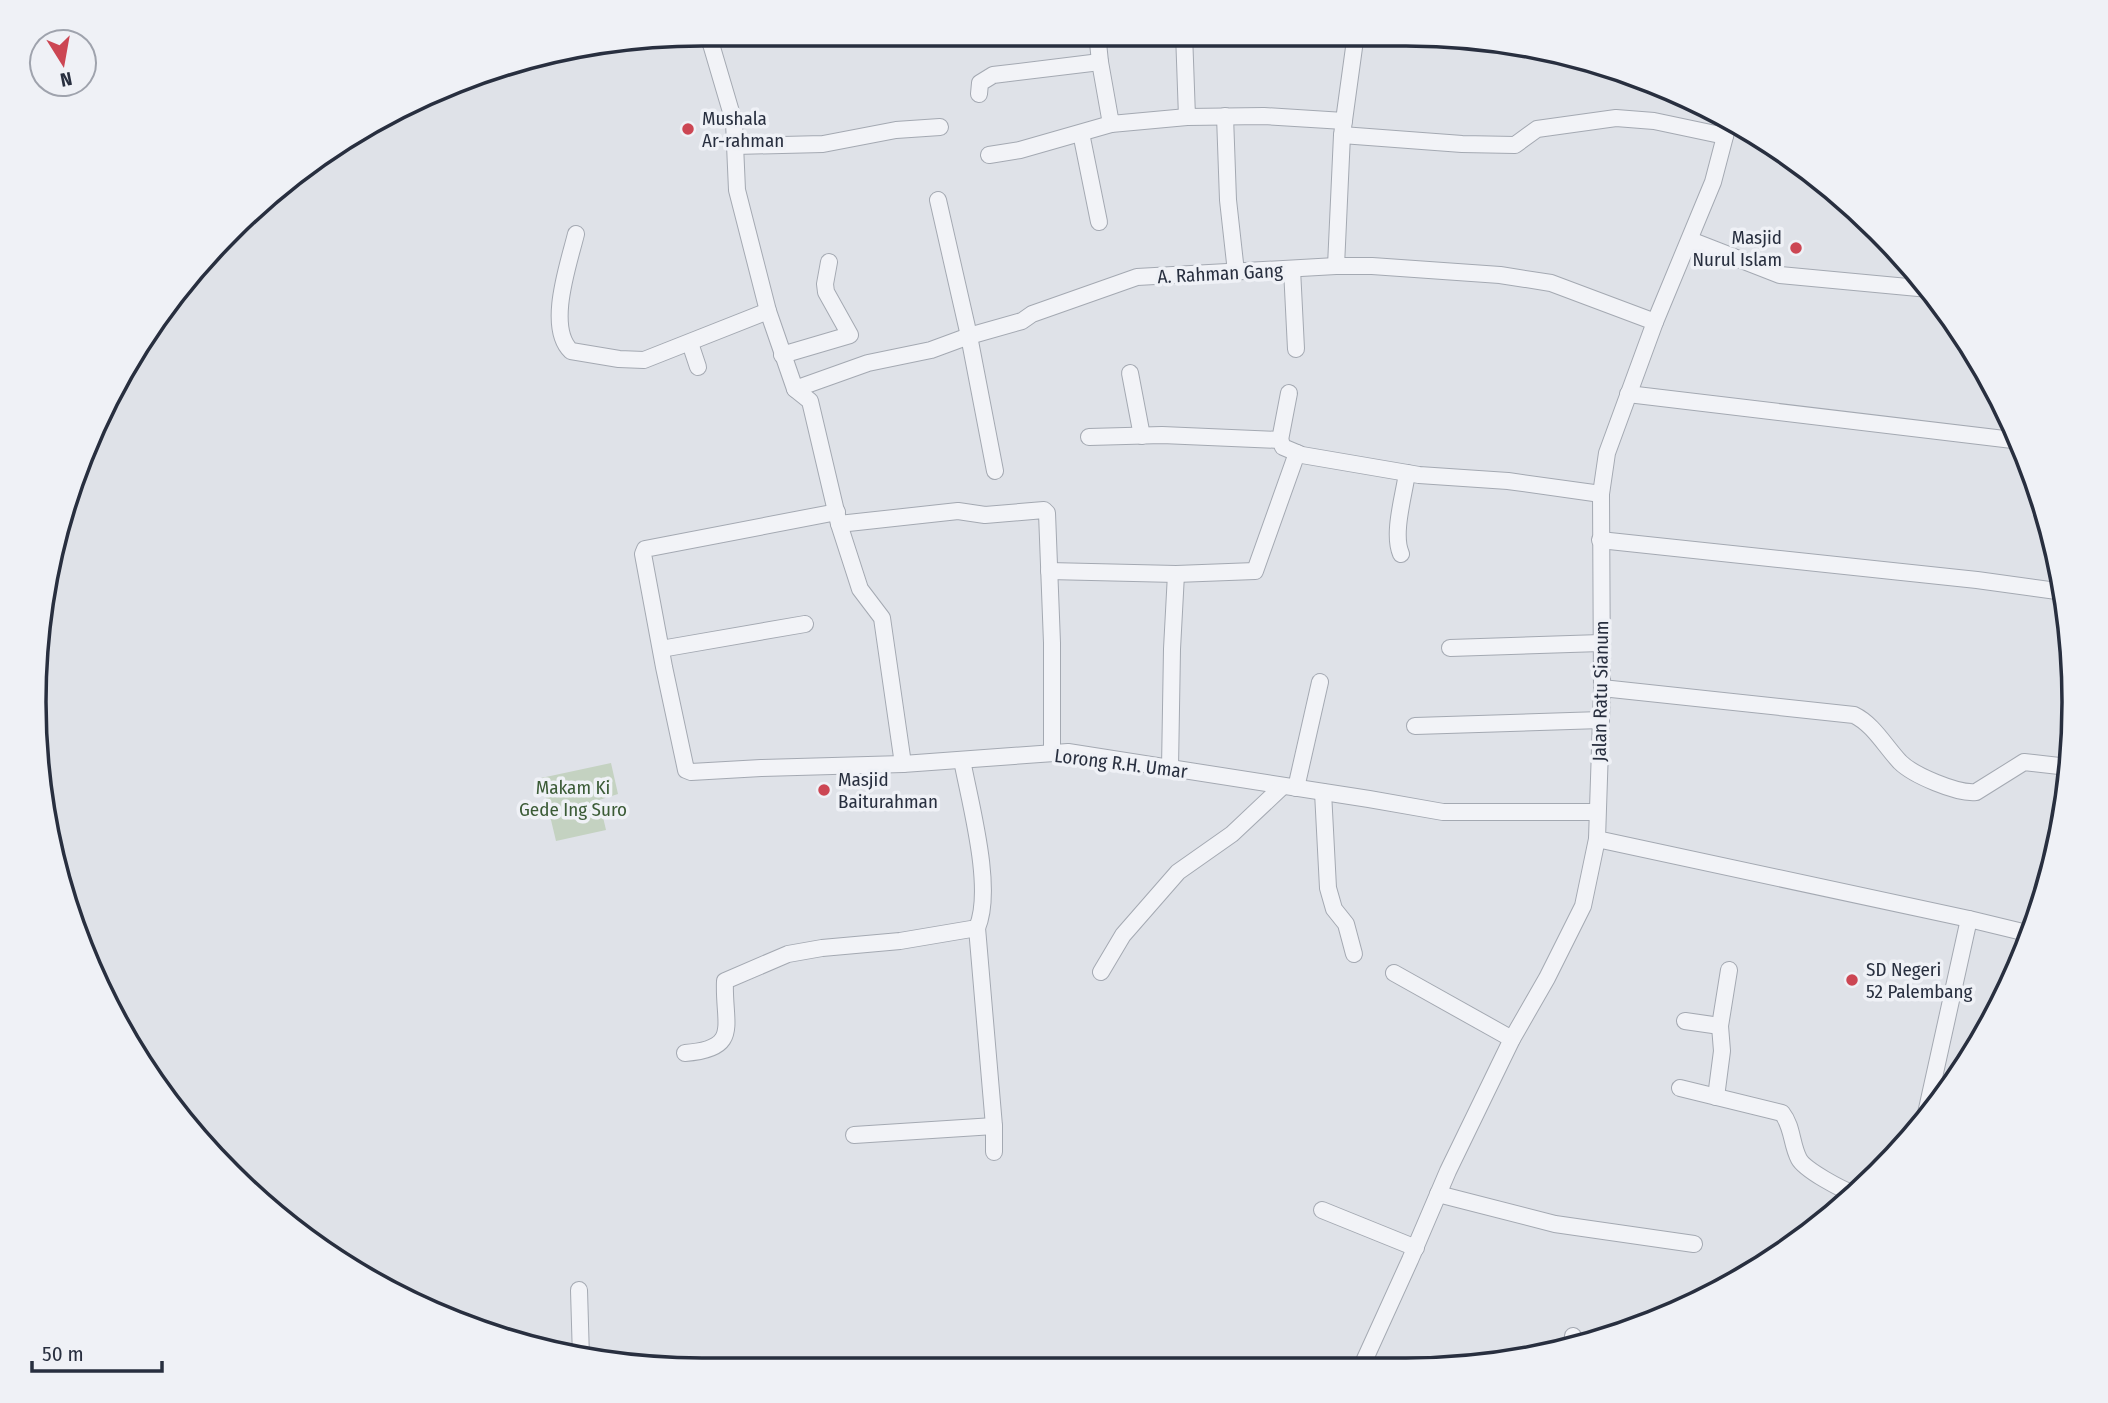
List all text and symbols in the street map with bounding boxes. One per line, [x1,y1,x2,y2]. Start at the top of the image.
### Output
north arrow [28,28,98,98]
text: N [58,67,74,92]
place label: Mushala Ar-rahman [702,107,784,152]
marker: Mushala Ar-rahman [680,121,696,137]
place label: Masjid Nurul Islam [1693,226,1782,271]
marker: Masjid Nurul Islam [1788,240,1804,256]
street label: A. Rahman Gang [1157,259,1283,288]
street label: Jalan Ratu Sianum [1588,620,1613,762]
street label: Lorong R.H. Umar [1053,744,1189,783]
place label: Masjid Baiturahman [838,768,938,813]
park label: Makam Ki Gede Ing Suro [519,776,627,821]
marker: Masjid Baiturahman [816,782,832,798]
place label: SD Negeri 52 Palembang [1866,958,1973,1003]
marker: SD Negeri 52 Palembang [1844,972,1860,988]
scale bar [32,1330,161,1374]
text: 50 m [42,1341,84,1367]

